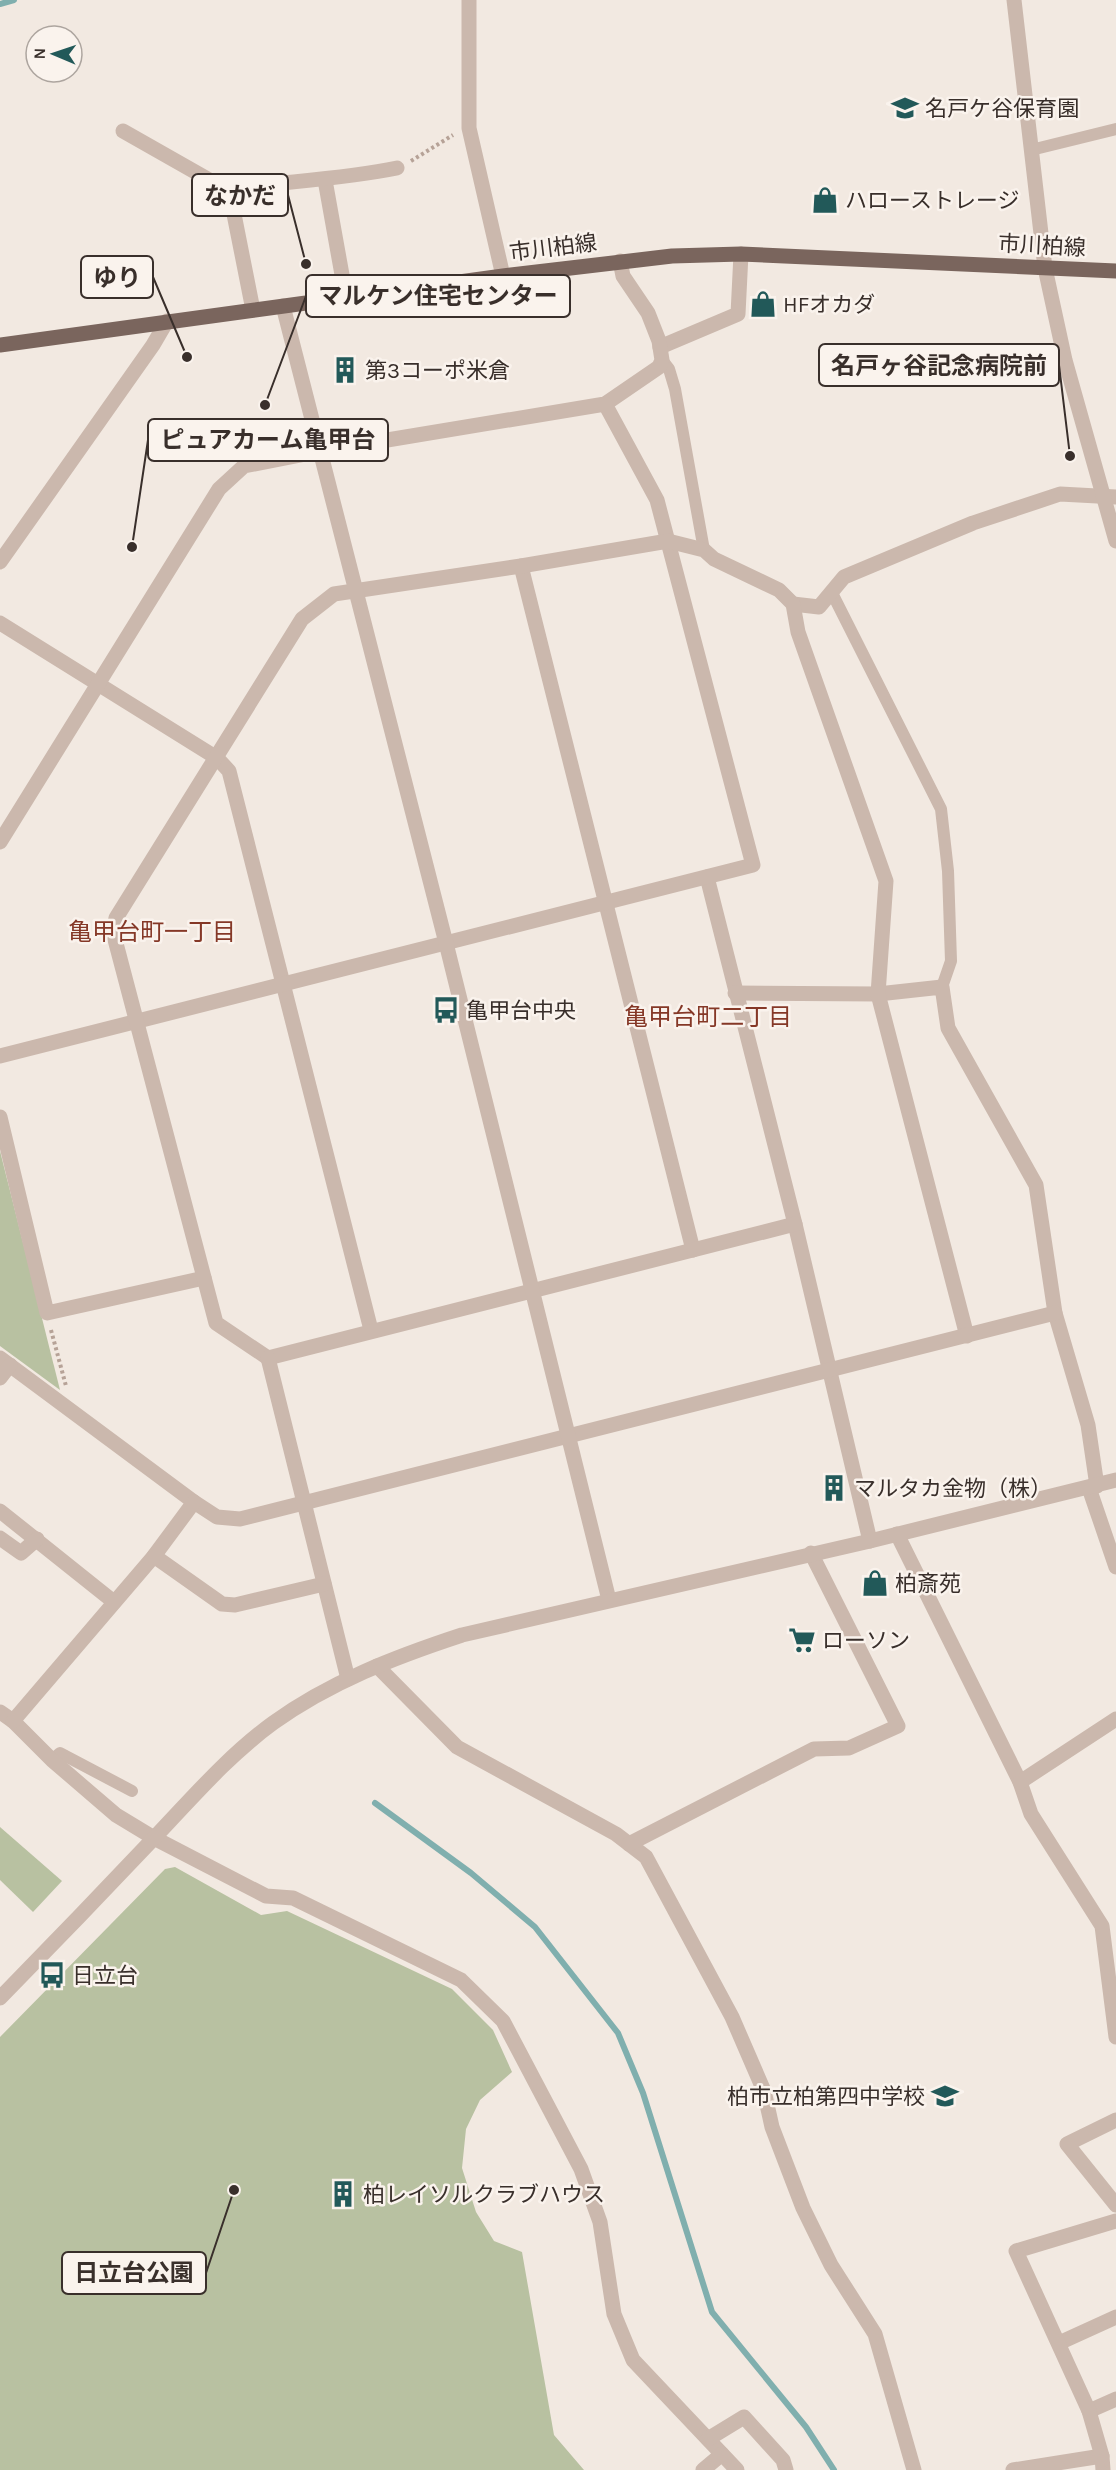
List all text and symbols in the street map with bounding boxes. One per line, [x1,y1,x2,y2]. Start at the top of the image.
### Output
north arrow [24,24,84,84]
text: N [30,47,49,60]
school or university icon: 名戸ケ谷保育園 [890,93,920,123]
place label: 名戸ケ谷保育園 [925,96,1079,122]
callout: なかだ [192,174,288,216]
text: なかだ [204,182,276,210]
shop icon: ハローストレージ [810,185,840,215]
place label: ハローストレージ [845,188,1019,214]
street label: 市川柏線 [508,230,598,266]
street label: 市川柏線 [997,231,1087,261]
callout: ゆり [81,256,153,298]
text: ゆり [93,264,141,292]
callout: マルケン住宅センター [306,275,570,317]
text: マルケン住宅センター [318,282,558,310]
shop icon: HFオカダ [748,289,778,319]
place label: HFオカダ [783,292,875,318]
callout: 名戸ヶ谷記念病院前 [819,344,1059,386]
text: 名戸ヶ谷記念病院前 [831,352,1047,380]
building icon: 第3コーポ米倉 [330,355,360,385]
place label: 第3コーポ米倉 [365,358,510,384]
callout: ピュアカーム亀甲台 [148,419,388,461]
text: ピュアカーム亀甲台 [161,426,375,454]
district label: 亀甲台町一丁目 [68,918,236,946]
bus stop icon: 亀甲台中央 [431,995,461,1025]
place label: 亀甲台中央 [466,998,576,1024]
district label: 亀甲台町二丁目 [624,1003,792,1031]
building icon: マルタカ金物（株） [819,1473,849,1503]
place label: マルタカ金物（株） [854,1476,1052,1502]
shop icon: 柏斎苑 [860,1568,890,1598]
place label: 柏斎苑 [895,1571,961,1597]
supermarket icon: ローソン [787,1625,817,1655]
place label: ローソン [822,1628,910,1654]
bus stop icon: 日立台 [37,1960,67,1990]
place label: 日立台 [72,1963,138,1989]
school or university icon: 柏市立柏第四中学校 [930,2081,960,2111]
place label: 柏市立柏第四中学校 [727,2084,925,2110]
building icon: 柏レイソルクラブハウス [328,2179,358,2209]
place label: 柏レイソルクラブハウス [363,2182,605,2208]
callout: 日立台公園 [62,2252,206,2294]
text: 日立台公園 [74,2259,194,2287]

